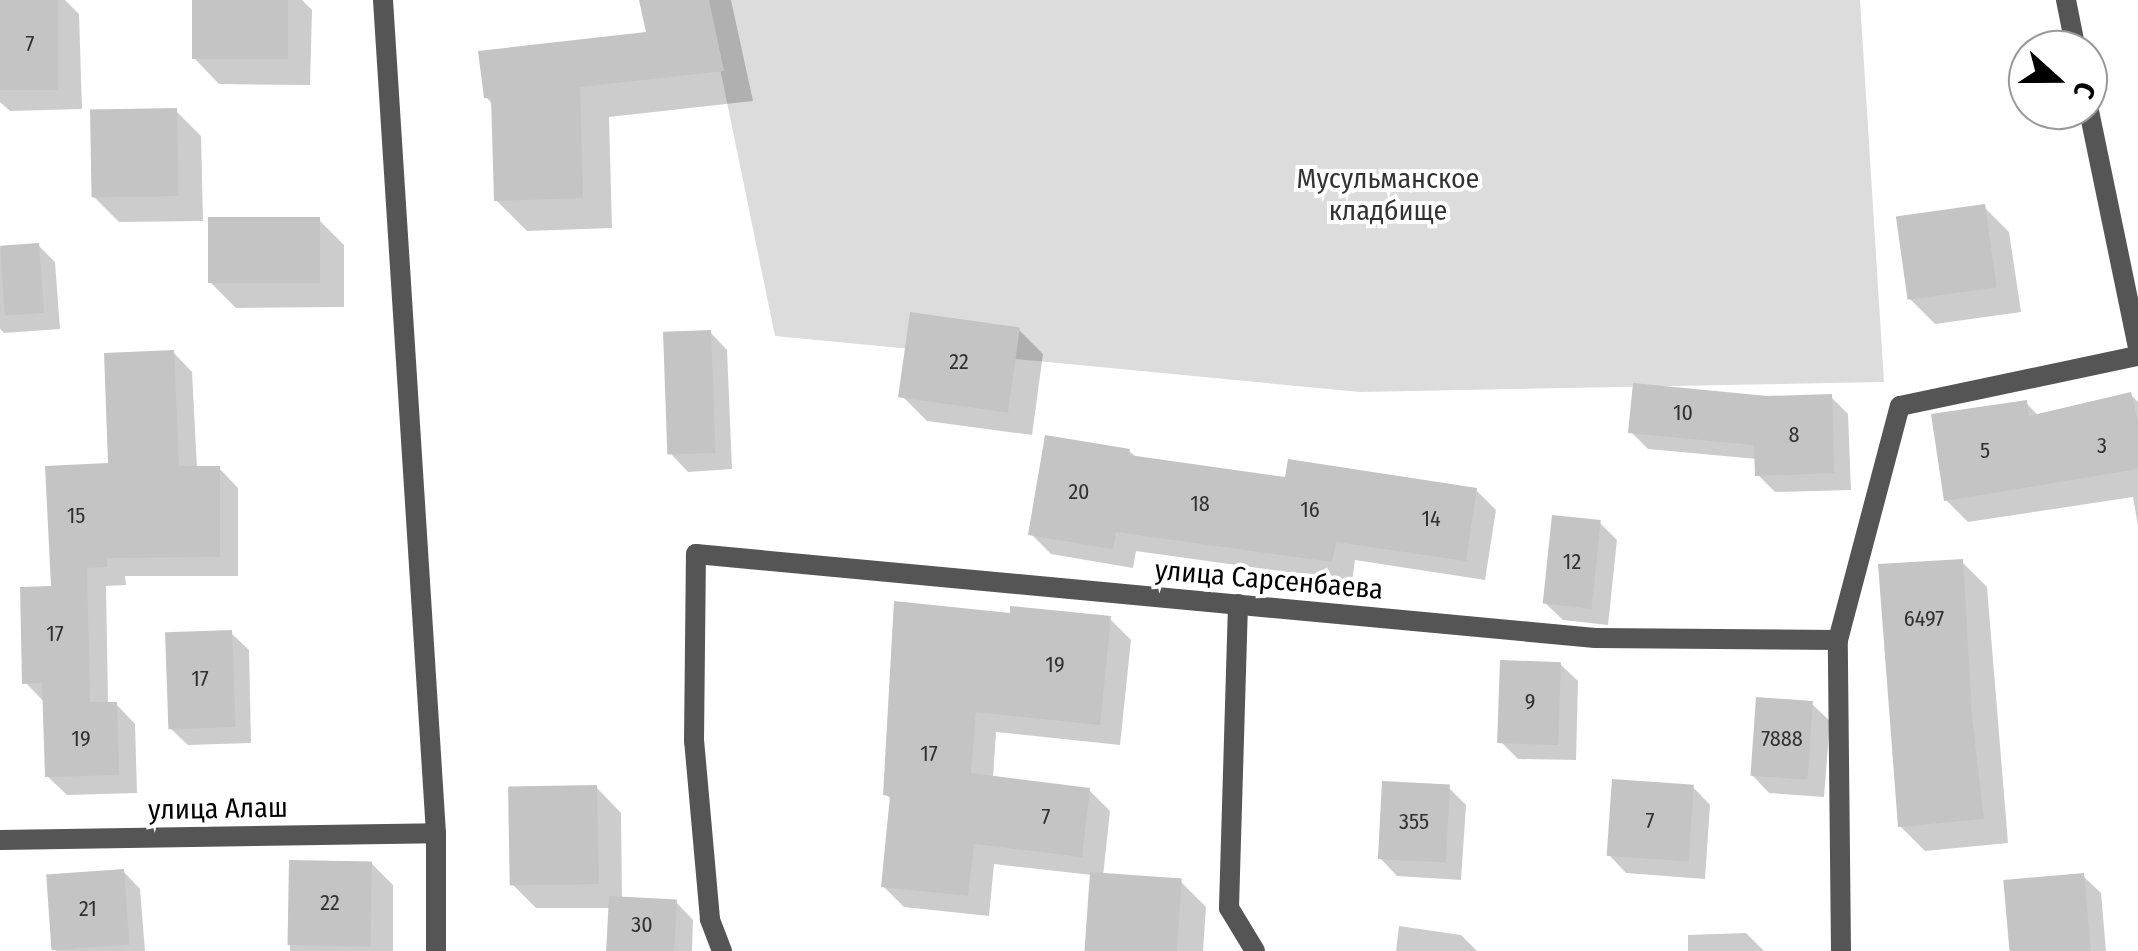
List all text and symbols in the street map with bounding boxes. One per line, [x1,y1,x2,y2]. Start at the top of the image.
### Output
north arrow [2008,30,2108,130]
house number: 7 [26,31,34,57]
text: С [2067,77,2103,103]
park label: Мусульманское кладбище [1297,162,1479,228]
house number: 22 [949,349,969,375]
house number: 10 [1673,400,1693,426]
house number: 8 [1789,422,1799,448]
house number: 3 [2097,433,2107,459]
house number: 5 [1980,438,1990,464]
house number: 20 [1068,479,1090,505]
house number: 18 [1190,491,1210,517]
house number: 16 [1300,497,1320,523]
house number: 15 [67,503,85,529]
house number: 14 [1421,506,1441,532]
house number: 12 [1563,549,1581,575]
street label: улица Сарсенбаева [1154,553,1384,607]
house number: 6497 [1904,606,1944,632]
house number: 17 [46,621,64,647]
house number: 19 [1045,652,1065,678]
house number: 17 [191,666,209,692]
house number: 9 [1525,689,1535,715]
house number: 19 [71,726,91,752]
house number: 7888 [1761,726,1803,752]
house number: 17 [920,741,938,767]
street label: улица Алаш [148,791,288,827]
house number: 7 [1042,804,1050,830]
house number: 7 [1646,808,1654,834]
house number: 355 [1399,809,1429,835]
house number: 22 [320,890,340,916]
house number: 21 [79,896,97,922]
house number: 30 [631,912,653,938]

